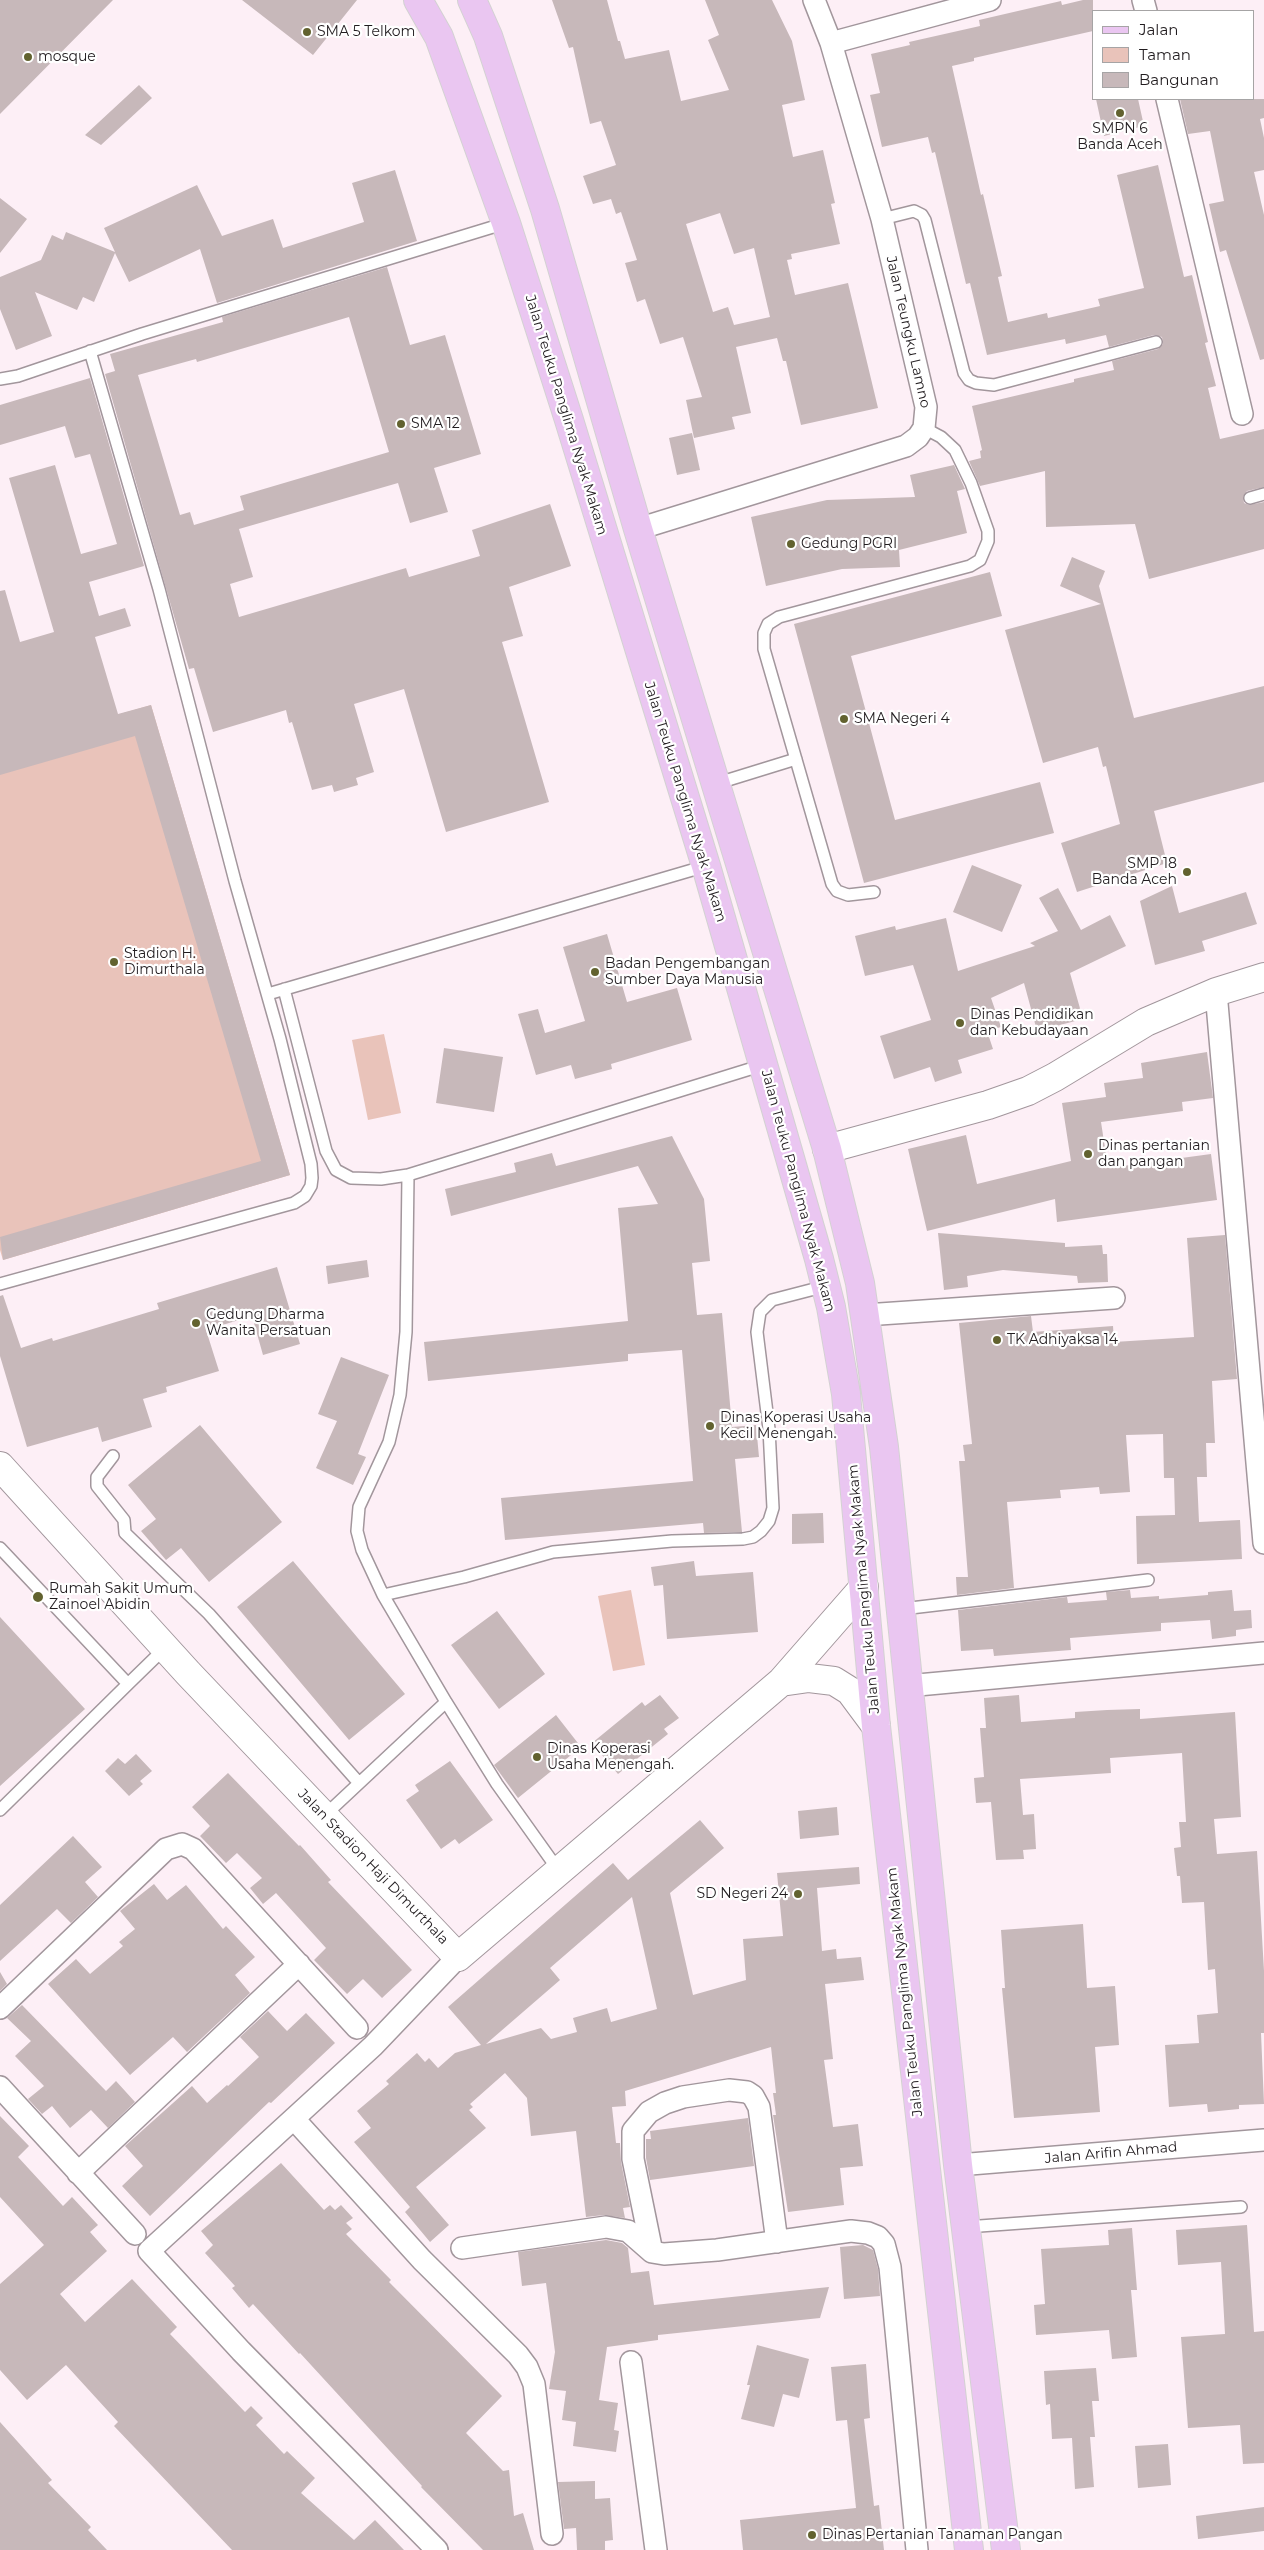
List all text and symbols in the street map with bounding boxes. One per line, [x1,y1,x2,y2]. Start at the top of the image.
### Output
legend [1092,10,1254,100]
text: Jalan [1139,20,1178,39]
place label: SMA 5 Telkom [317,24,415,40]
marker: SMA 5 Telkom [301,26,313,38]
text: Taman [1139,45,1191,64]
place label: mosque [38,49,96,65]
marker: mosque [22,51,34,63]
text: Bangunan [1139,70,1219,89]
marker: SMPN 6 Banda Aceh [1114,107,1126,119]
place label: SMPN 6 Banda Aceh [1077,121,1163,154]
street label: Jalan Teungku Lamno [882,254,934,410]
street label: Jalan Teuku Panglima Nyak Makam [521,293,611,537]
place label: SMA 12 [411,416,460,432]
marker: SMA 12 [395,418,407,430]
place label: Gedung PGRI [801,536,897,552]
marker: Gedung PGRI [785,538,797,550]
street label: Jalan Teuku Panglima Nyak Makam [640,680,730,924]
place label: SMA Negeri 4 [854,711,950,727]
marker: SMA Negeri 4 [838,713,850,725]
place label: SMP 18 Banda Aceh [1092,856,1177,889]
marker: SMP 18 Banda Aceh [1181,866,1193,878]
place label: Stadion H. Dimurthala [124,946,205,979]
marker: Stadion H. Dimurthala [108,956,120,968]
place label: Badan Pengembangan Sumber Daya Manusia [605,956,770,989]
marker: Badan Pengembangan Sumber Daya Manusia [589,966,601,978]
place label: Dinas Pendidikan dan Kebudayaan [970,1007,1094,1040]
marker: Dinas Pendidikan dan Kebudayaan [954,1017,966,1029]
street label: Jalan Teuku Panglima Nyak Makam [757,1068,839,1314]
place label: Dinas pertanian dan pangan [1098,1138,1210,1170]
marker: Dinas pertanian dan pangan [1082,1148,1094,1160]
place label: Gedung Dharma Wanita Persatuan [206,1307,331,1340]
marker: Gedung Dharma Wanita Persatuan [190,1317,202,1329]
place label: TK Adhiyaksa 14 [1007,1332,1118,1348]
marker: TK Adhiyaksa 14 [991,1334,1003,1346]
place label: Dinas Koperasi Usaha Kecil Menengah. [720,1410,871,1442]
marker: Dinas Koperasi Usaha Kecil Menengah. [704,1420,716,1432]
street label: Jalan Teuku Panglima Nyak Makam [845,1464,883,1714]
place label: Rumah Sakit Umum Zainoel Abidin [49,1581,193,1614]
marker: Rumah Sakit Umum Zainoel Abidin [31,1590,45,1604]
place label: Dinas Koperasi Usaha Menengah. [547,1741,674,1774]
marker: Dinas Koperasi Usaha Menengah. [531,1751,543,1763]
street label: Jalan Stadion Haji Dimurthala [294,1786,452,1948]
street label: Jalan Teuku Panglima Nyak Makam [884,1867,926,2117]
place label: SD Negeri 24 [696,1886,788,1902]
marker: SD Negeri 24 [792,1888,804,1900]
street label: Jalan Arifin Ahmad [1044,2139,1178,2167]
place label: Dinas Pertanian Tanaman Pangan [822,2527,1063,2543]
marker: Dinas Pertanian Tanaman Pangan [806,2529,818,2541]

